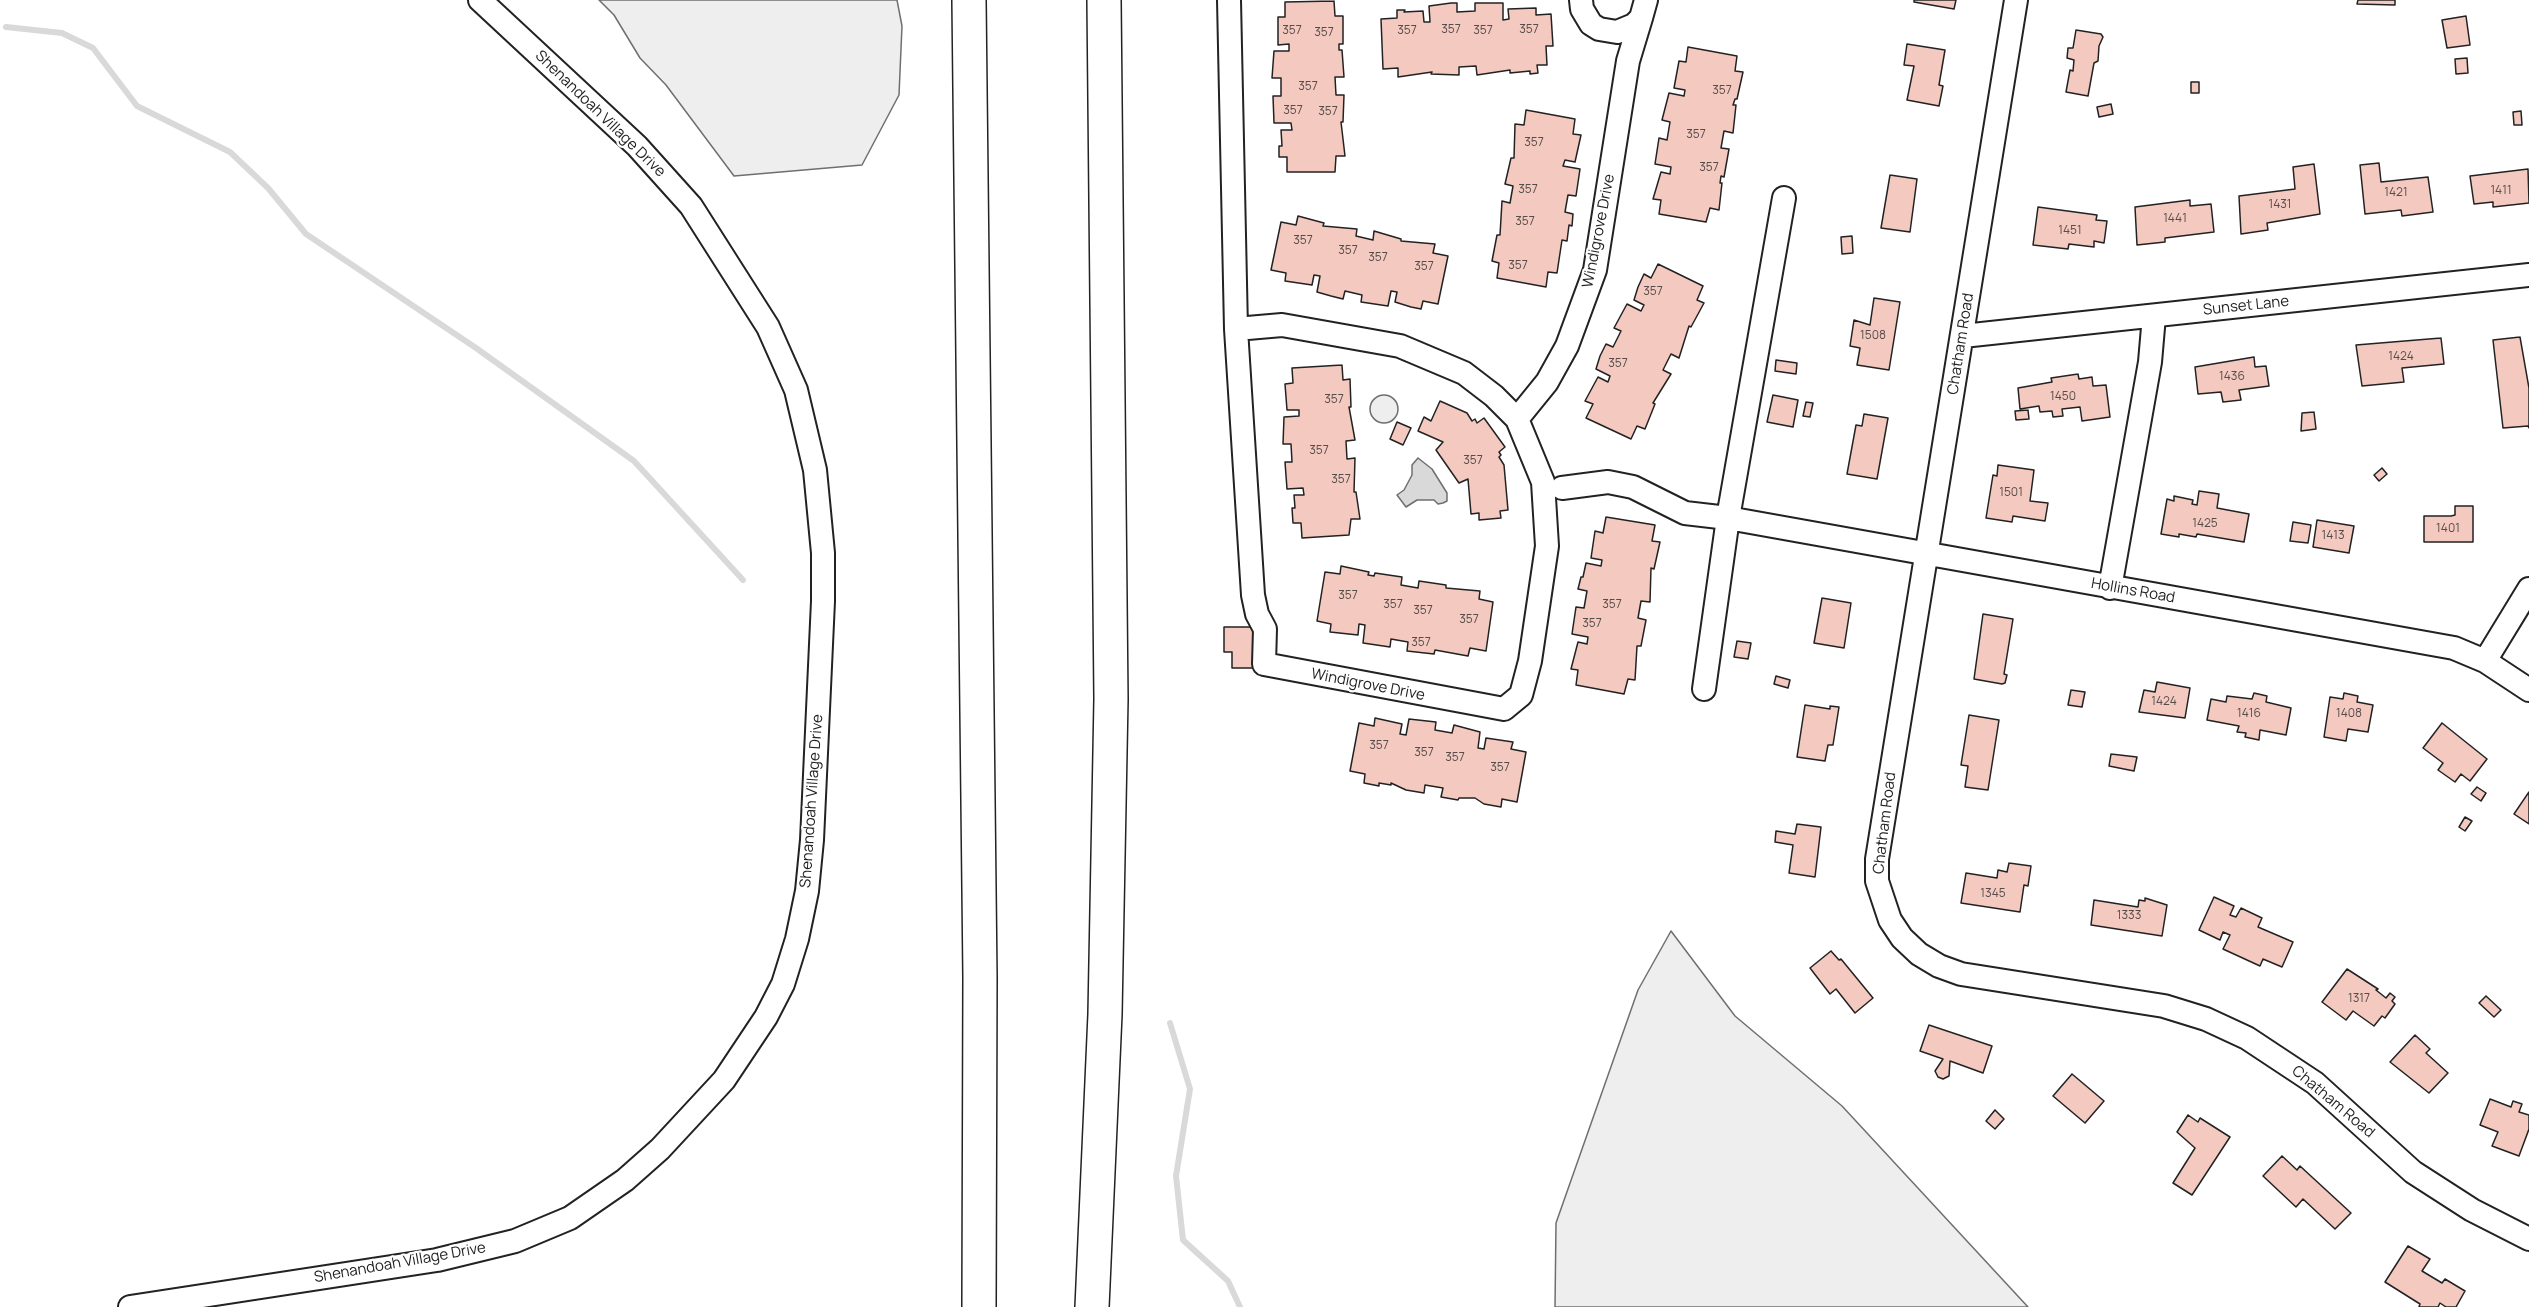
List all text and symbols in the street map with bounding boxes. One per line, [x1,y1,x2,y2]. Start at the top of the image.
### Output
house number: 357 [1441,23,1461,37]
house number: 357 [1519,23,1539,37]
house number: 357 [1282,24,1302,38]
house number: 357 [1397,24,1417,38]
house number: 357 [1473,24,1493,38]
house number: 357 [1314,26,1334,40]
street label: Shenandoah Village Drive [531,47,669,181]
house number: 357 [1298,80,1318,94]
house number: 357 [1712,84,1732,98]
house number: 357 [1283,104,1303,118]
house number: 357 [1318,105,1338,119]
house number: 357 [1686,128,1706,142]
house number: 357 [1524,136,1544,150]
house number: 357 [1699,161,1719,175]
street label: Windigrove Drive [1579,173,1619,289]
house number: 357 [1518,183,1538,197]
house number: 1411 [2490,184,2512,198]
house number: 1421 [2384,186,2408,200]
house number: 1431 [2268,198,2292,212]
house number: 1441 [2163,212,2187,226]
house number: 357 [1515,215,1535,229]
house number: 1451 [2058,224,2082,238]
house number: 357 [1293,234,1313,248]
house number: 357 [1338,244,1358,258]
house number: 357 [1368,251,1388,265]
house number: 357 [1508,259,1528,273]
house number: 357 [1414,260,1434,274]
house number: 357 [1643,285,1663,299]
street label: Chatham Road [1944,292,1978,396]
street label: Sunset Lane [2202,293,2290,319]
house number: 1508 [1860,329,1886,343]
house number: 1424 [2388,350,2414,364]
house number: 357 [1608,357,1628,371]
house number: 1436 [2219,370,2245,384]
house number: 1450 [2050,390,2076,404]
house number: 357 [1324,393,1344,407]
house number: 357 [1309,444,1329,458]
house number: 357 [1463,454,1483,468]
house number: 357 [1331,473,1351,487]
house number: 1501 [1999,486,2023,500]
house number: 1425 [2192,517,2218,531]
house number: 1401 [2436,522,2460,536]
house number: 1413 [2321,529,2345,543]
street label: Hollins Road [2090,575,2176,607]
house number: 357 [1338,589,1358,603]
house number: 357 [1383,598,1403,612]
house number: 357 [1602,598,1622,612]
house number: 357 [1413,604,1433,618]
house number: 357 [1459,613,1479,627]
house number: 357 [1582,617,1602,631]
house number: 357 [1411,636,1431,650]
street label: Windigrove Drive [1310,665,1426,705]
house number: 1424 [2151,695,2177,709]
house number: 1416 [2237,707,2261,721]
house number: 1408 [2336,707,2362,721]
street label: Shenandoah Village Drive [797,714,827,888]
house number: 357 [1369,739,1389,753]
house number: 357 [1414,746,1434,760]
house number: 357 [1445,751,1465,765]
house number: 357 [1490,761,1510,775]
street label: Chatham Road [1870,771,1900,875]
house number: 1345 [1980,887,2006,901]
house number: 1333 [2117,909,2141,923]
house number: 1317 [2348,992,2370,1006]
street label: Chatham Road [2288,1062,2378,1142]
street label: Shenandoah Village Drive [313,1239,487,1287]

